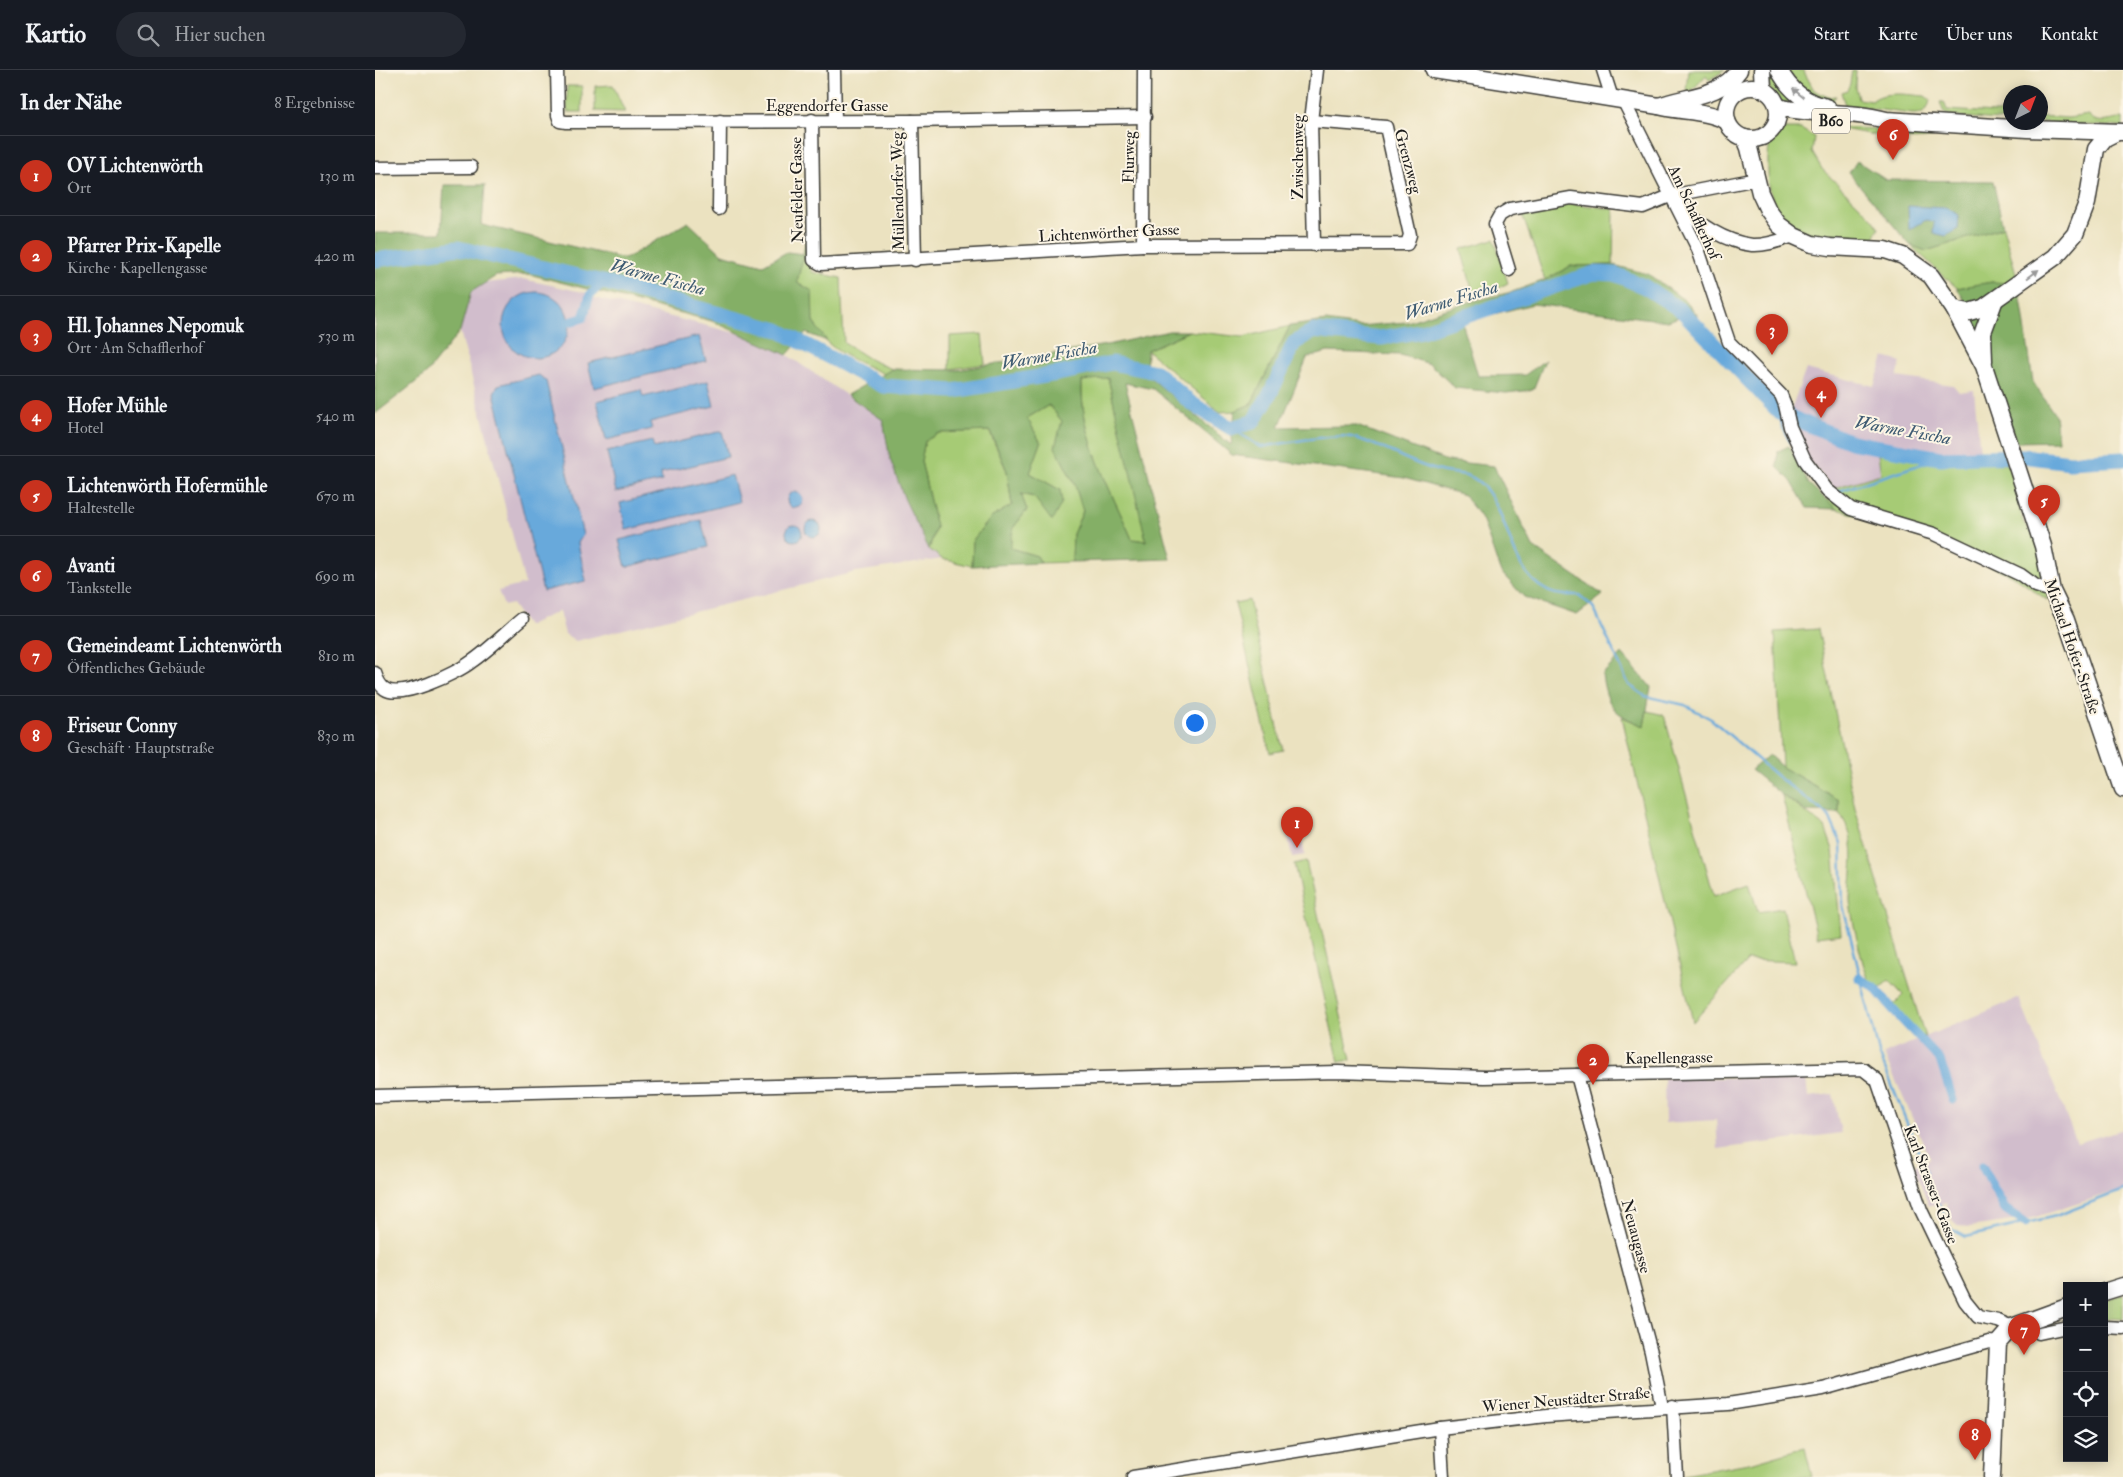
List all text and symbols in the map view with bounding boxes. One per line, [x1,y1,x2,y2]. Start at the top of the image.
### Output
search box [116,12,466,57]
text: Kartio [25,19,86,50]
icon: search [134,21,162,49]
text: Hier suchen [174,23,265,47]
text: Start [1814,23,1850,46]
text: Karte [1878,23,1918,46]
text: Über uns [1946,23,2012,46]
text: Kontakt [2040,23,2098,46]
north arrow [2003,85,2048,130]
one-way arrow [1791,88,1804,99]
text: In der Nähe [20,89,122,116]
text: 8 Ergebnisse [274,93,355,113]
street label: Eggendorfer Gasse [766,96,889,116]
road number: B60 [1812,108,1850,134]
street label: Zwischenweg [1288,113,1308,200]
pin: 6 [1877,119,1909,160]
street label: Grenzweg [1390,127,1427,197]
street label: Flurweg [1119,129,1139,184]
street label: Müllendorfer Weg [887,130,909,250]
street label: Neufelder Gasse [786,136,808,243]
text: OV Lichtenwörth [67,154,203,178]
street label: Am Schafflerhof [1663,161,1726,265]
text: 1 [33,166,39,186]
text: 130 m [319,166,355,186]
text: Ort [67,178,91,198]
street label: Lichtenwörther Gasse [1038,219,1180,247]
text: Pfarrer Prix-Kapelle [67,234,221,258]
text: 2 [32,246,40,266]
text: 420 m [314,246,355,266]
water label: Warme Fischa [608,254,708,301]
text: Kirche · Kapellengasse [67,258,207,278]
one-way arrow [2026,268,2039,279]
water label: Warme Fischa [1401,275,1501,326]
text: Hl. Johannes Nepomuk [67,314,244,338]
pin: 3 [1756,314,1788,355]
text: 3 [33,326,39,346]
text: 530 m [318,326,355,346]
water label: Warme Fischa [999,336,1099,375]
text: Ort · Am Schafflerhof [67,338,203,358]
pin: 4 [1805,377,1837,418]
text: Hofer Mühle [67,394,167,418]
text: 4 [32,406,40,426]
text: 540 m [316,406,355,426]
water label: Warme Fischa [1853,411,1953,450]
text: Hotel [67,418,104,438]
text: Lichtenwörth Hofermühle [67,474,268,498]
pin: 5 [2028,485,2060,526]
text: 5 [32,486,40,506]
text: 670 m [316,486,355,506]
text: Haltestelle [67,498,135,518]
text: Avanti [67,554,115,578]
text: 6 [32,566,40,586]
text: 690 m [315,566,355,586]
street label: Michael Hofer-Straße [2039,576,2105,717]
text: Tankstelle [67,578,132,598]
text: Gemeindeamt Lichtenwörth [67,634,282,658]
text: 7 [32,646,40,666]
text: 810 m [318,646,355,666]
text: Öffentliches Gebäude [67,658,205,678]
your location [1182,710,1208,736]
text: Friseur Conny [67,714,177,738]
text: 8 [32,726,40,746]
text: 830 m [317,726,355,746]
text: Geschäft · Hauptstraße [67,738,214,758]
pin: 1 [1281,807,1313,848]
pin: 2 [1577,1044,1609,1085]
street label: Kapellengasse [1625,1047,1713,1070]
street label: Karl Strasser-Gasse [1899,1122,1963,1247]
street label: Neuaugasse [1617,1197,1656,1276]
map controls [2063,1282,2108,1462]
button: + [2063,1282,2108,1327]
pin: 7 [2008,1314,2040,1355]
button: − [2063,1327,2108,1372]
button: locate [2063,1372,2108,1417]
street label: Wiener Neustädter Straße [1480,1383,1651,1417]
button: layers [2063,1417,2108,1462]
pin: 8 [1959,1419,1991,1460]

